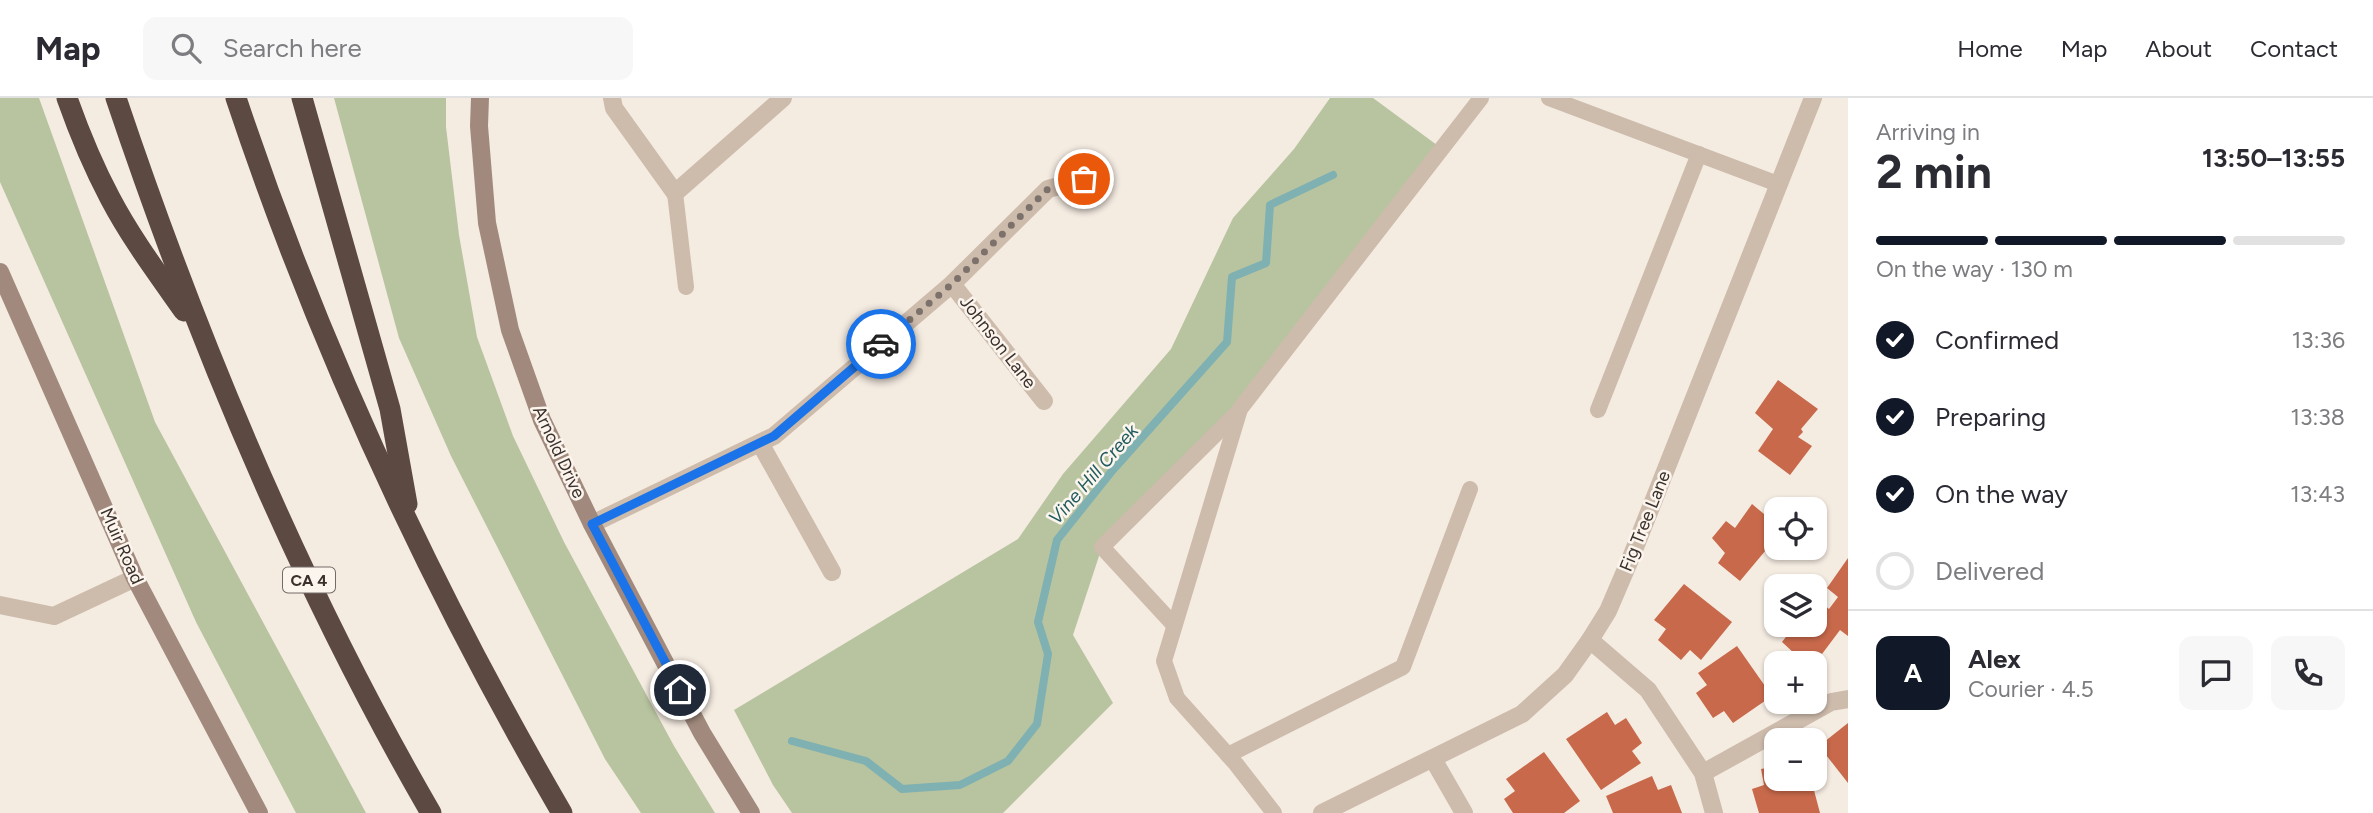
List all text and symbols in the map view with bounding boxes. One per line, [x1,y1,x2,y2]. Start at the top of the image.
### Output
search box [143,17,633,80]
text: Map [35,29,101,68]
icon: search [167,29,205,67]
text: Search here [223,32,362,64]
text: Home [1957,34,2023,63]
text: Map [2061,34,2107,63]
text: About [2145,34,2212,63]
text: Contact [2250,34,2338,63]
text: Arriving in [1876,118,1980,146]
text: 13:50–13:55 [2202,142,2345,174]
text: 2 min [1876,144,1992,200]
pin [1054,149,1114,209]
icon: bag [1065,160,1103,198]
text: On the way · 130 m [1876,255,2073,283]
street label: Johnson Lane [955,291,1041,393]
courier [846,309,916,379]
icon: check [1876,321,1914,359]
text: Confirmed [1935,324,2059,356]
icon: car [862,325,900,363]
text: 13:36 [2292,326,2345,354]
icon: check [1876,398,1914,436]
text: Preparing [1935,401,2046,433]
street label: Arnold Drive [528,402,590,502]
text: 13:38 [2291,403,2345,431]
water label: Vine Hill Creek [1044,419,1144,529]
street label: Fig Tree Lane [1615,467,1675,575]
icon: check [1876,475,1914,513]
text: On the way [1935,478,2068,510]
text: 13:43 [2290,480,2345,508]
map controls [1764,497,1827,791]
button: locate [1764,497,1827,560]
street label: Muir Road [95,504,149,588]
text: Delivered [1935,555,2044,587]
road number: CA 4 [283,568,335,593]
button: layers [1764,574,1827,637]
button: chat [2179,636,2253,710]
button: phone [2271,636,2345,710]
text: Alex [1968,643,2021,675]
button: + [1764,651,1827,714]
text: A [1904,657,1922,689]
pin [650,660,710,720]
icon: home [661,671,699,709]
text: Courier · 4.5 [1968,675,2094,703]
button: − [1764,728,1827,791]

